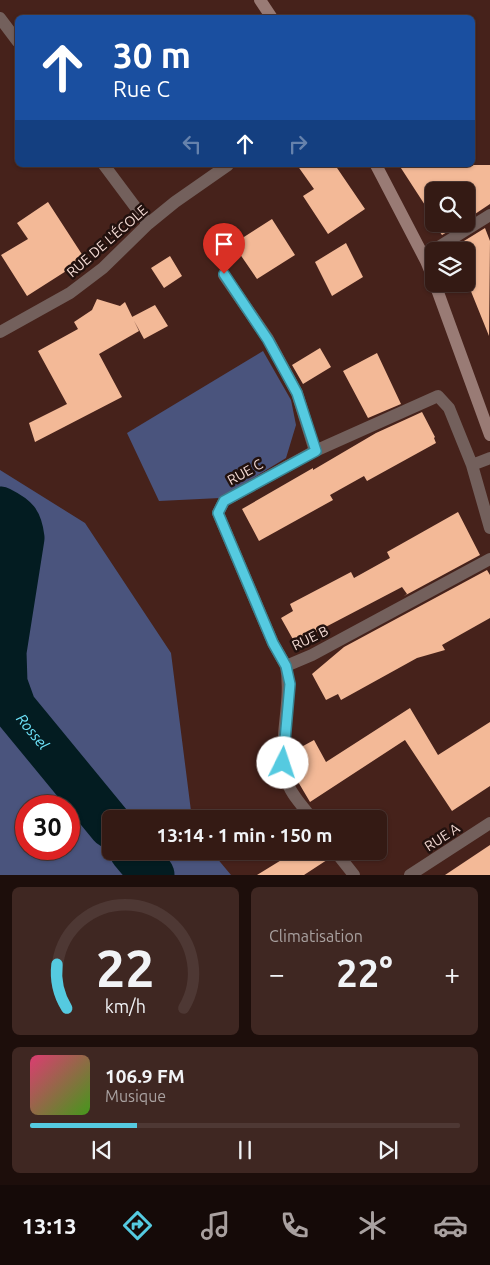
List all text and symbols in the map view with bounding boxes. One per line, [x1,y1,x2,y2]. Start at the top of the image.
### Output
icon: ahead [30,35,95,100]
text: 30 m [113,35,191,75]
text: Rue C [113,76,170,101]
icon: left [178,130,206,158]
icon: ahead [231,130,259,158]
icon: right [284,130,312,158]
map controls [425,182,475,292]
button: search [425,182,475,232]
street label: RUE DE L'ÉCOLE [63,201,151,280]
pin [203,223,245,274]
icon: arrive [210,230,238,258]
button: layers [425,242,475,292]
street label: RUE C [225,456,266,488]
street label: RUE B [289,622,331,654]
water label: Rossel [13,710,53,753]
position arrow [256,736,308,788]
speed limit sign: 30 [15,795,80,860]
street label: RUE A [422,820,462,854]
text: 13:14 · 1 min · 150 m [157,824,332,846]
text: Climatisation [269,927,363,945]
text: 22 [96,939,155,997]
text: 22° [336,952,393,994]
text: − [269,958,285,989]
text: + [444,958,460,989]
text: km/h [105,996,146,1016]
text: 106.9 FM [105,1065,185,1087]
text: Musique [105,1087,166,1105]
icon: previous [88,1136,116,1164]
icon: pause [231,1136,259,1164]
icon: next [374,1136,402,1164]
icon: directions [120,1208,155,1243]
icon: music [198,1208,233,1243]
icon: phone [277,1208,312,1243]
icon: climate [355,1208,390,1243]
icon: car [433,1208,468,1243]
text: 13:13 [22,1213,77,1238]

